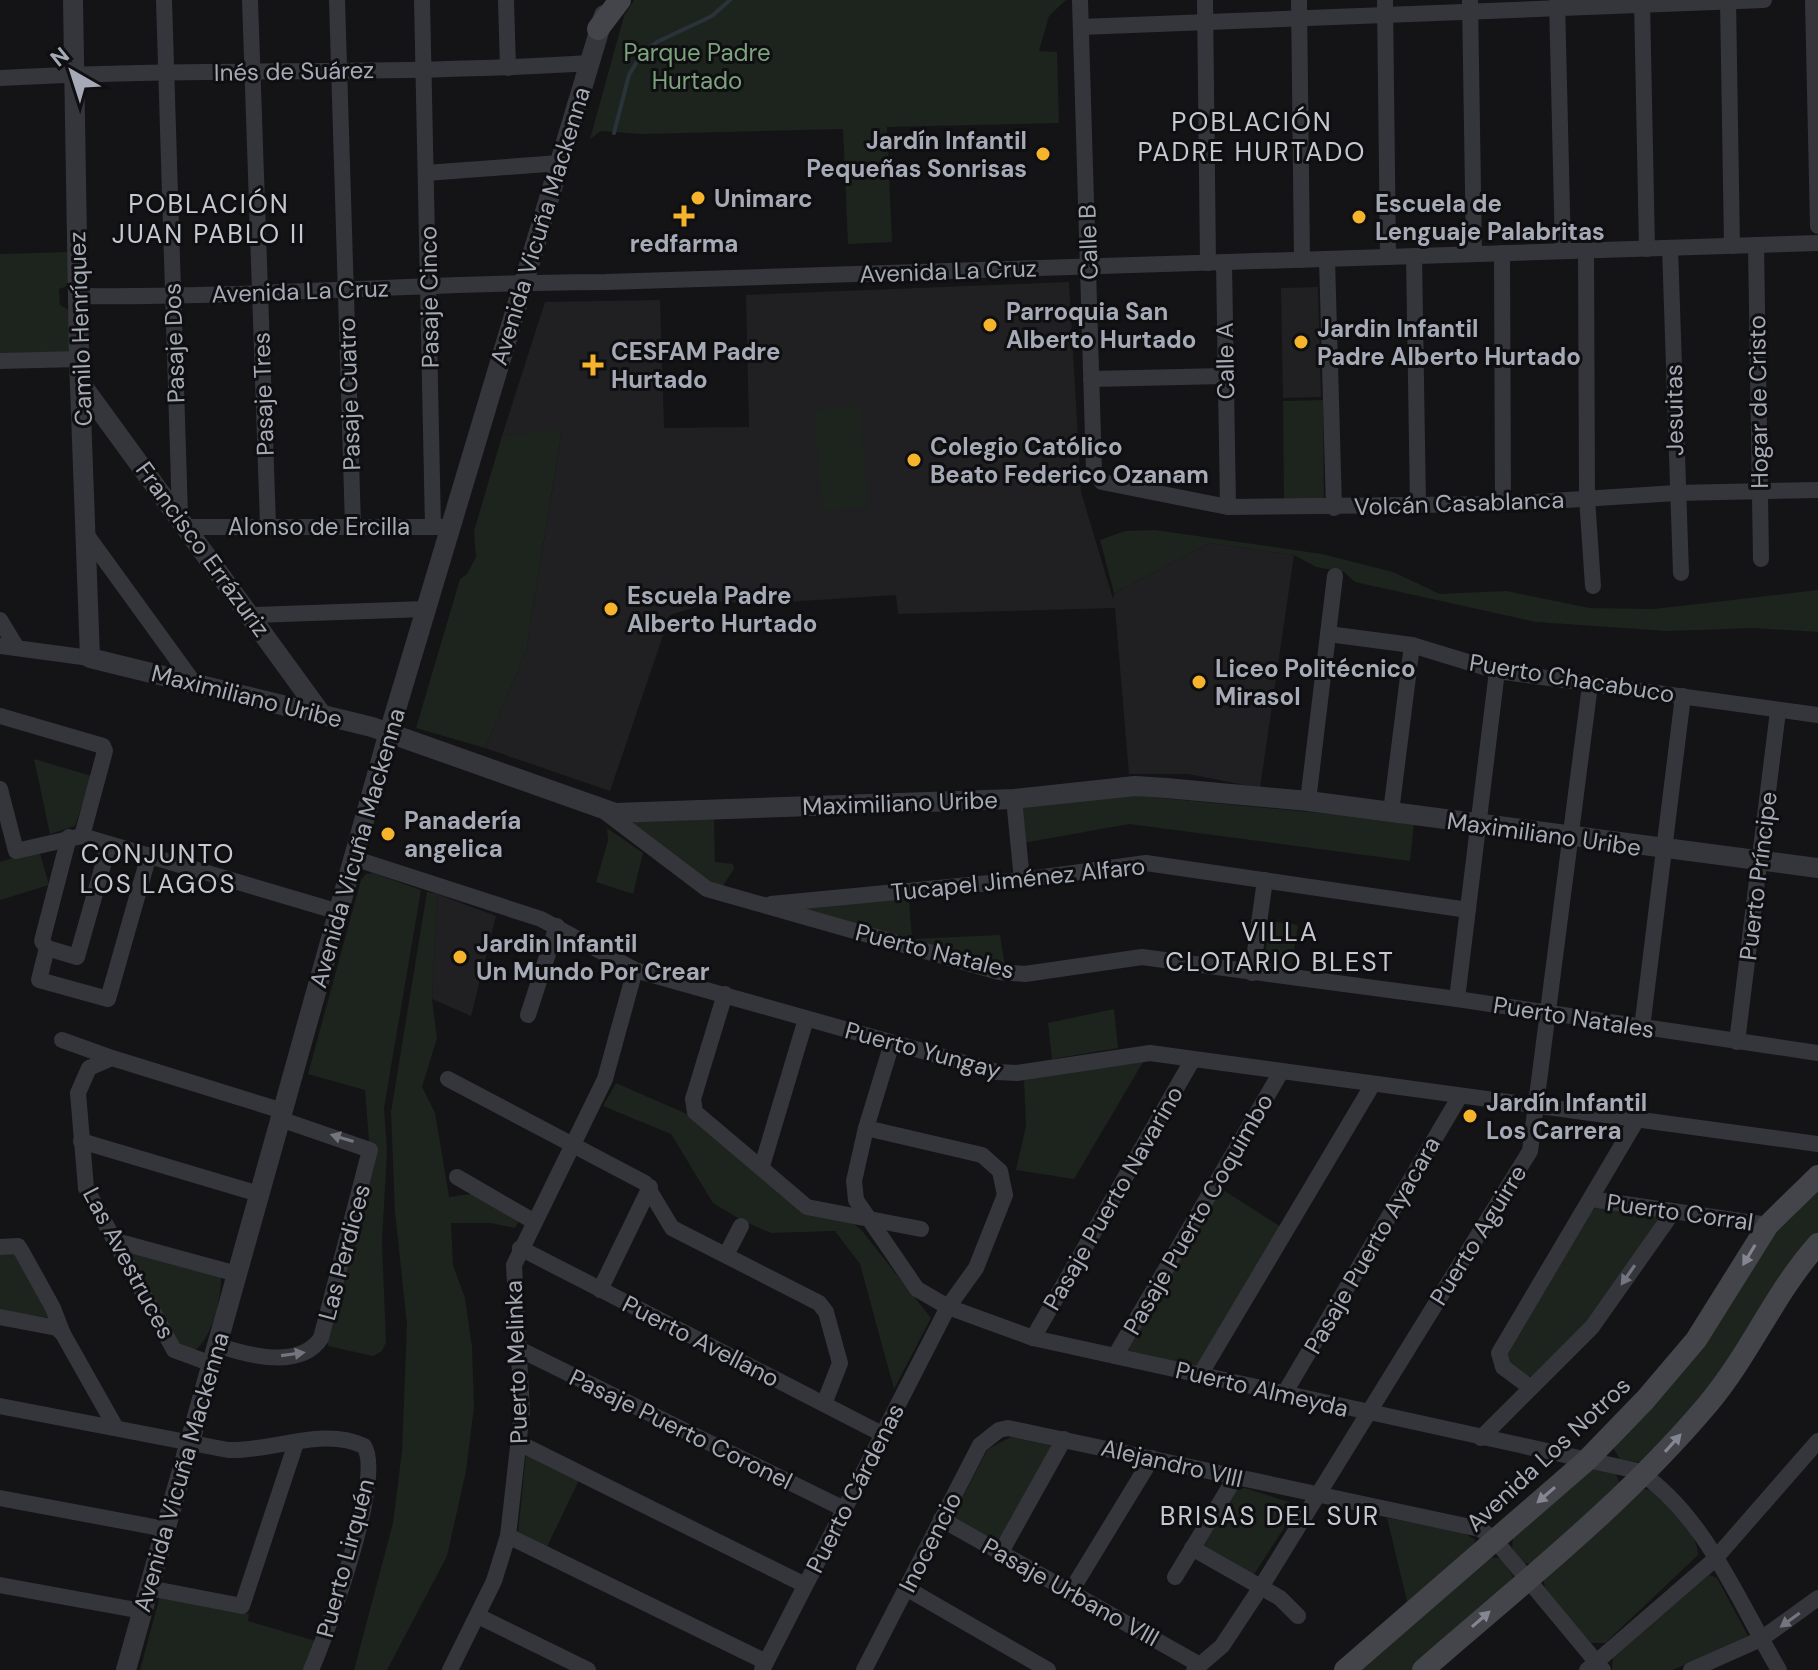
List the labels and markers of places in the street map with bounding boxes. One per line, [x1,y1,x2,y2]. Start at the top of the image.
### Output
place label: Jardín Infantil Pequeñas Sonrisas [806,125,1027,184]
marker: Jardín Infantil Pequeñas Sonrisas [1034,145,1052,163]
place label: Unimarc [714,183,813,214]
place label: Escuela de Lenguaje Palabritas [1375,188,1605,247]
marker: Unimarc [689,189,707,207]
marker: redfarma [675,207,693,225]
marker: Escuela de Lenguaje Palabritas [1350,208,1368,226]
place label: redfarma [630,228,738,259]
place label: Parroquia San Alberto Hurtado [1006,296,1196,355]
place label: Jardin Infantil Padre Alberto Hurtado [1317,313,1581,372]
marker: Parroquia San Alberto Hurtado [981,316,999,334]
marker: Jardin Infantil Padre Alberto Hurtado [1292,333,1310,351]
place label: CESFAM Padre Hurtado [611,336,780,395]
marker: CESFAM Padre Hurtado [582,354,604,376]
place label: Colegio Católico Beato Federico Ozanam [930,431,1209,490]
marker: Colegio Católico Beato Federico Ozanam [905,451,923,469]
place label: Escuela Padre Alberto Hurtado [627,580,817,639]
marker: Escuela Padre Alberto Hurtado [602,600,620,618]
place label: Liceo Politécnico Mirasol [1215,653,1416,712]
marker: Liceo Politécnico Mirasol [1190,673,1208,691]
place label: Panadería angelica [404,805,521,864]
marker: Panadería angelica [379,825,397,843]
place label: Jardin Infantil Un Mundo Por Crear [476,928,710,987]
marker: Jardin Infantil Un Mundo Por Crear [451,948,469,966]
place label: Jardín Infantil Los Carrera [1486,1087,1647,1146]
marker: Jardín Infantil Los Carrera [1461,1107,1479,1125]

